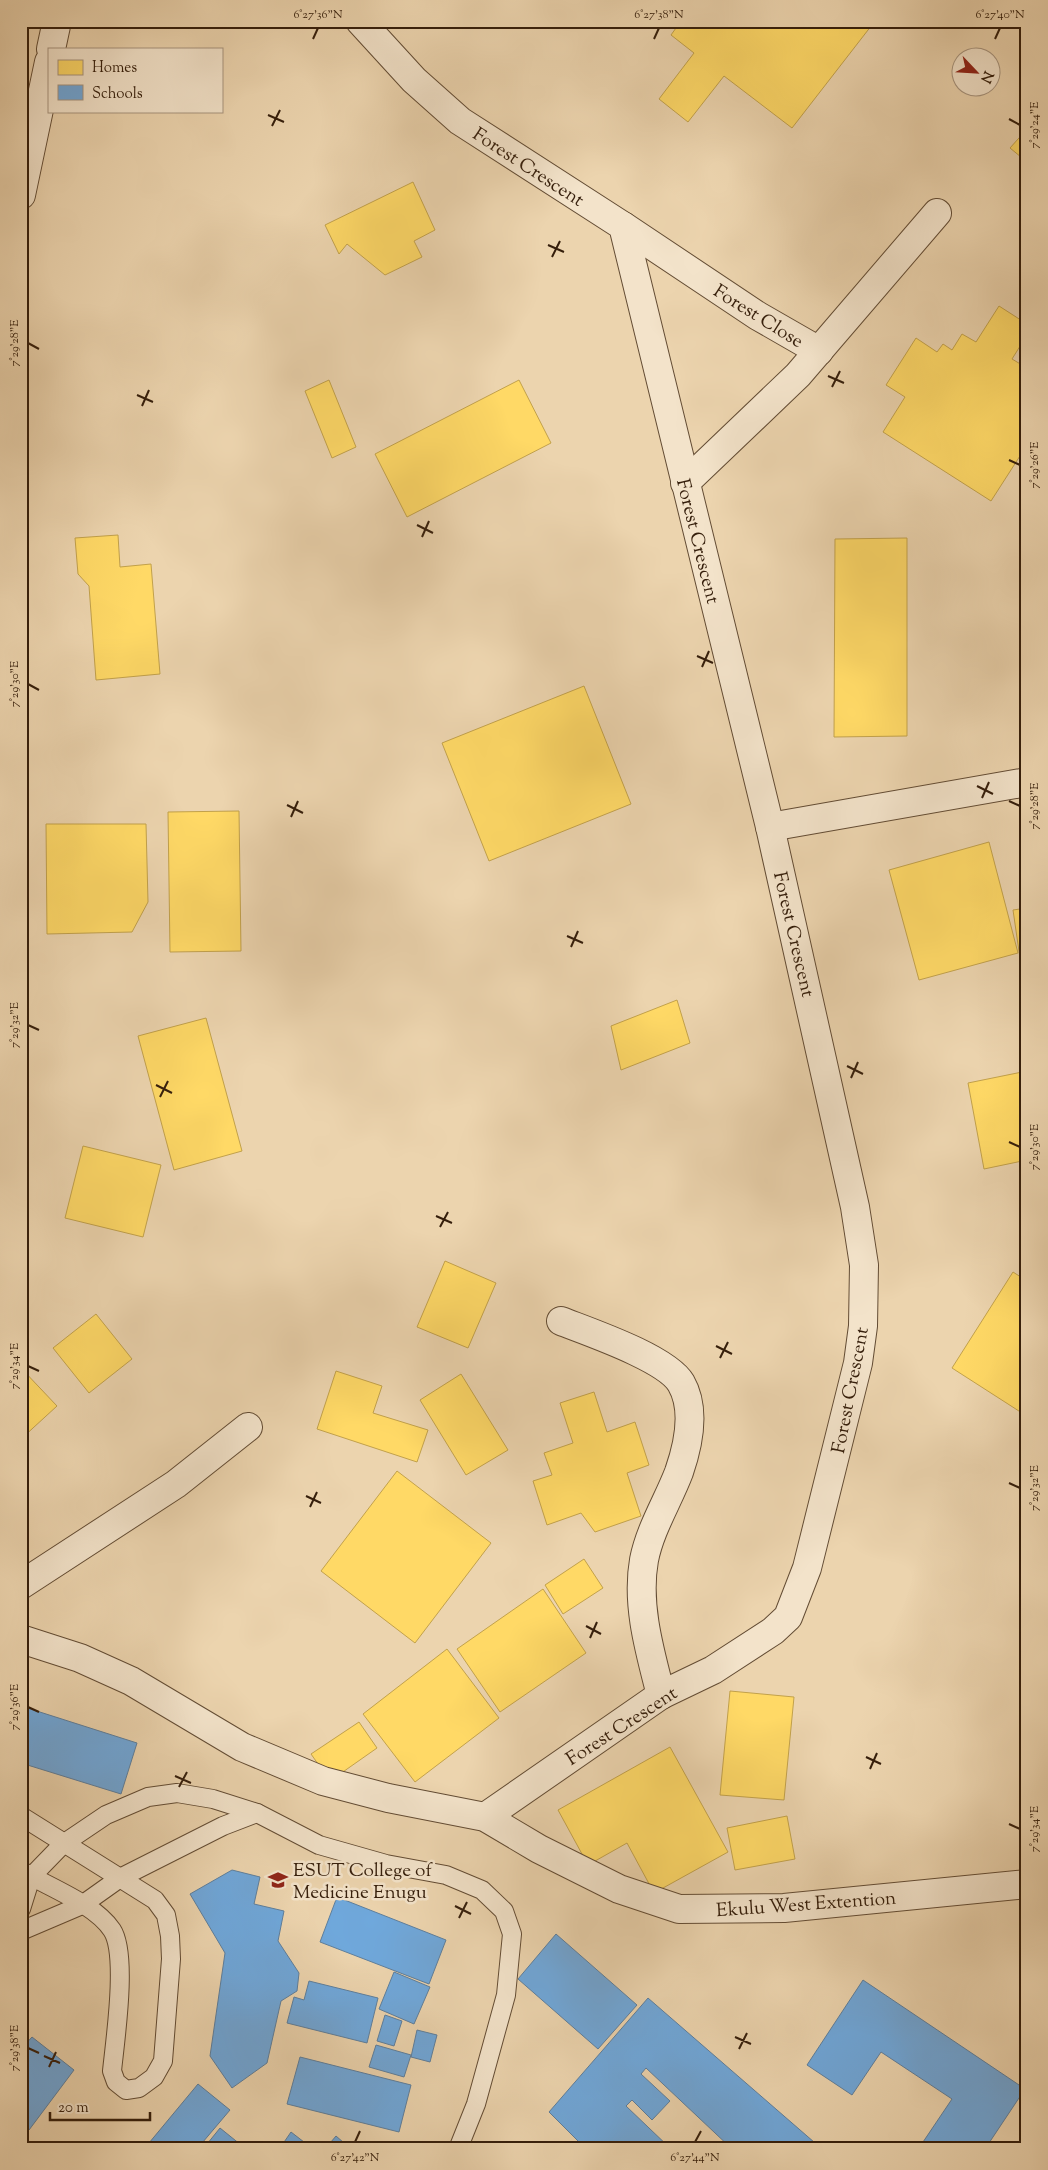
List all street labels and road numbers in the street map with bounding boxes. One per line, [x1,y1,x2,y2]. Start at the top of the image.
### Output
street label: Forest Crescent [467,122,589,215]
street label: Forest Close [707,279,808,356]
street label: Forest Crescent [668,476,725,607]
street label: Forest Crescent [765,869,820,1000]
street label: Forest Crescent [826,1325,877,1456]
street label: Forest Crescent [561,1681,684,1773]
street label: Ekulu West Extention [715,1886,897,1925]

